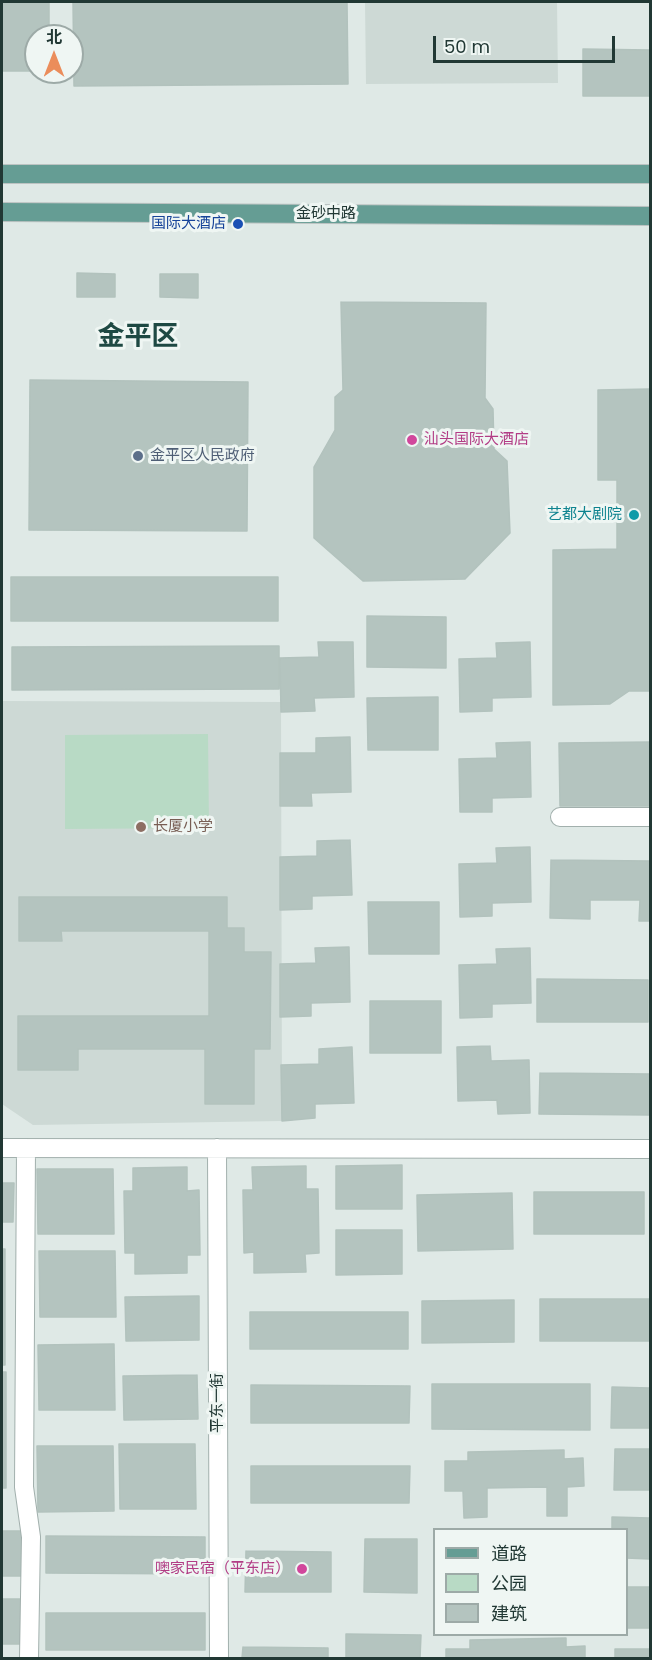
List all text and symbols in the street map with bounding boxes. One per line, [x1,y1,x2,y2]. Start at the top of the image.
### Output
north arrow [24,24,84,84]
scale bar [436,24,618,62]
text: 北 [46,26,62,49]
text: 50 m [444,34,490,59]
street label: 金砂中路 [296,205,356,223]
place label: 国际大酒店 [151,215,226,233]
marker: 国际大酒店 [231,217,245,231]
district label: 金平区 [98,322,178,354]
place label: 汕头国际大酒店 [424,431,529,449]
marker: 汕头国际大酒店 [405,433,419,447]
place label: 金平区人民政府 [150,447,255,465]
marker: 金平区人民政府 [131,449,145,463]
place label: 艺都大剧院 [547,506,622,524]
marker: 艺都大剧院 [627,508,641,522]
place label: 长厦小学 [153,818,213,836]
marker: 长厦小学 [134,820,148,834]
street label: 平东一街 [209,1373,227,1433]
legend [433,1528,628,1636]
text: 道路 [491,1541,527,1566]
place label: 噢家民宿（平东店） [155,1560,290,1578]
marker: 噢家民宿（平东店） [295,1562,309,1576]
text: 公园 [491,1571,527,1596]
text: 建筑 [491,1601,527,1626]

